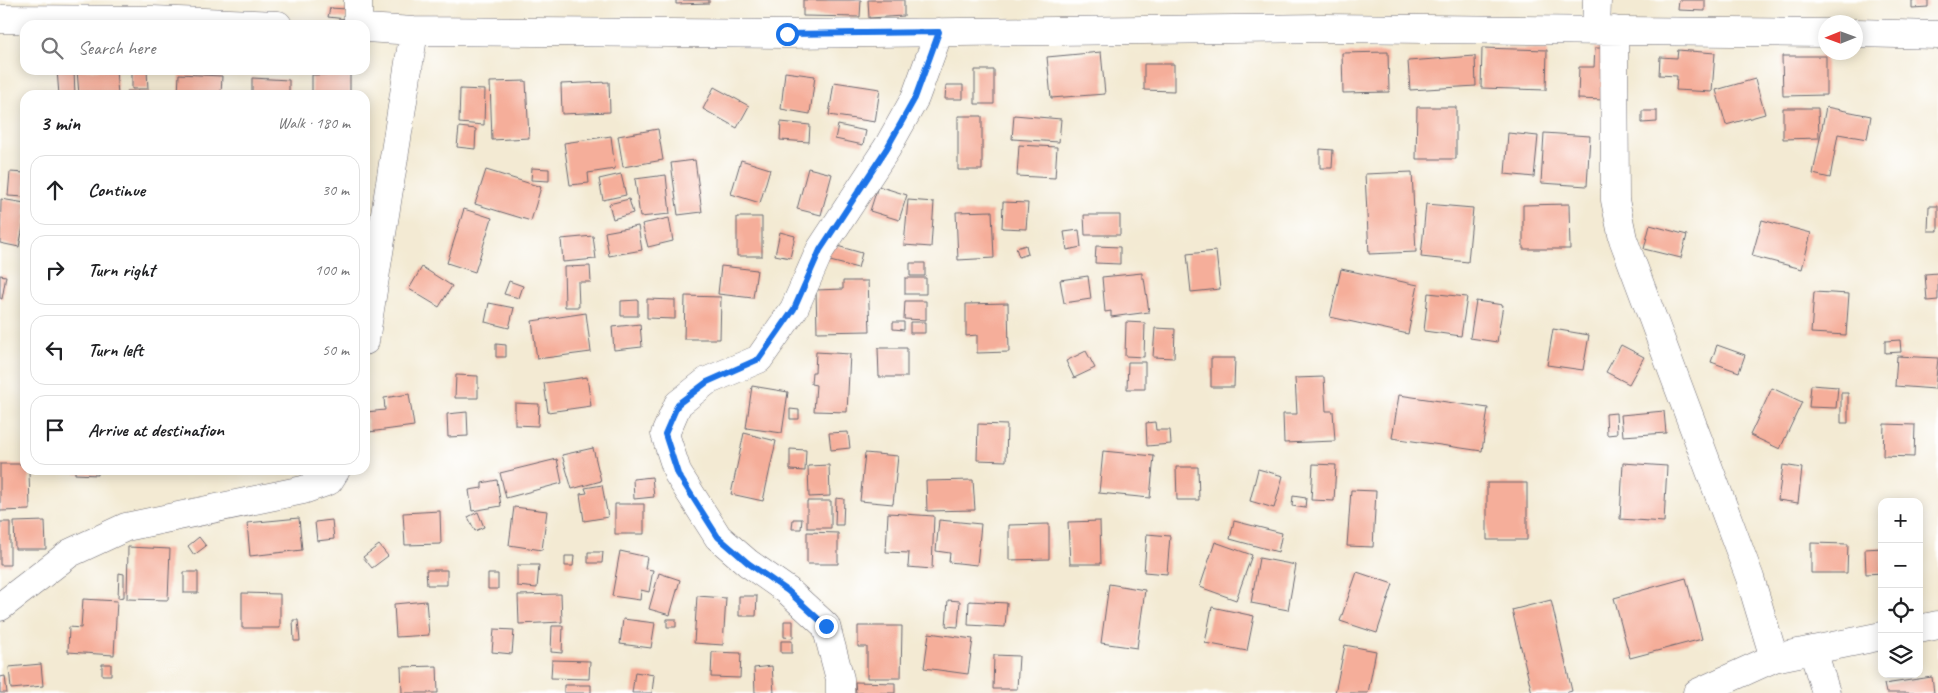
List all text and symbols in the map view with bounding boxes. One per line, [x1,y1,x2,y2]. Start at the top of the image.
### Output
north arrow [1818,15,1863,60]
search box [20,20,370,75]
route start [776,23,799,46]
icon: search [38,34,66,62]
text: Search here [78,36,155,60]
text: 3 min [40,110,80,136]
text: Walk · 180 m [278,113,350,133]
icon: ahead [41,176,69,204]
text: Continue [88,178,145,202]
text: 30 m [322,180,349,200]
icon: right [41,256,69,284]
text: Turn right [88,258,155,282]
text: 100 m [315,260,349,280]
icon: left [41,336,69,364]
text: Turn left [88,338,143,362]
text: 50 m [322,340,349,360]
icon: arrive [41,416,69,444]
text: Arrive at destination [88,418,224,442]
map controls [1878,498,1923,678]
button: + [1878,498,1923,543]
button: − [1878,543,1923,588]
button: locate [1878,588,1923,633]
route end [815,615,838,638]
button: layers [1878,633,1923,678]

